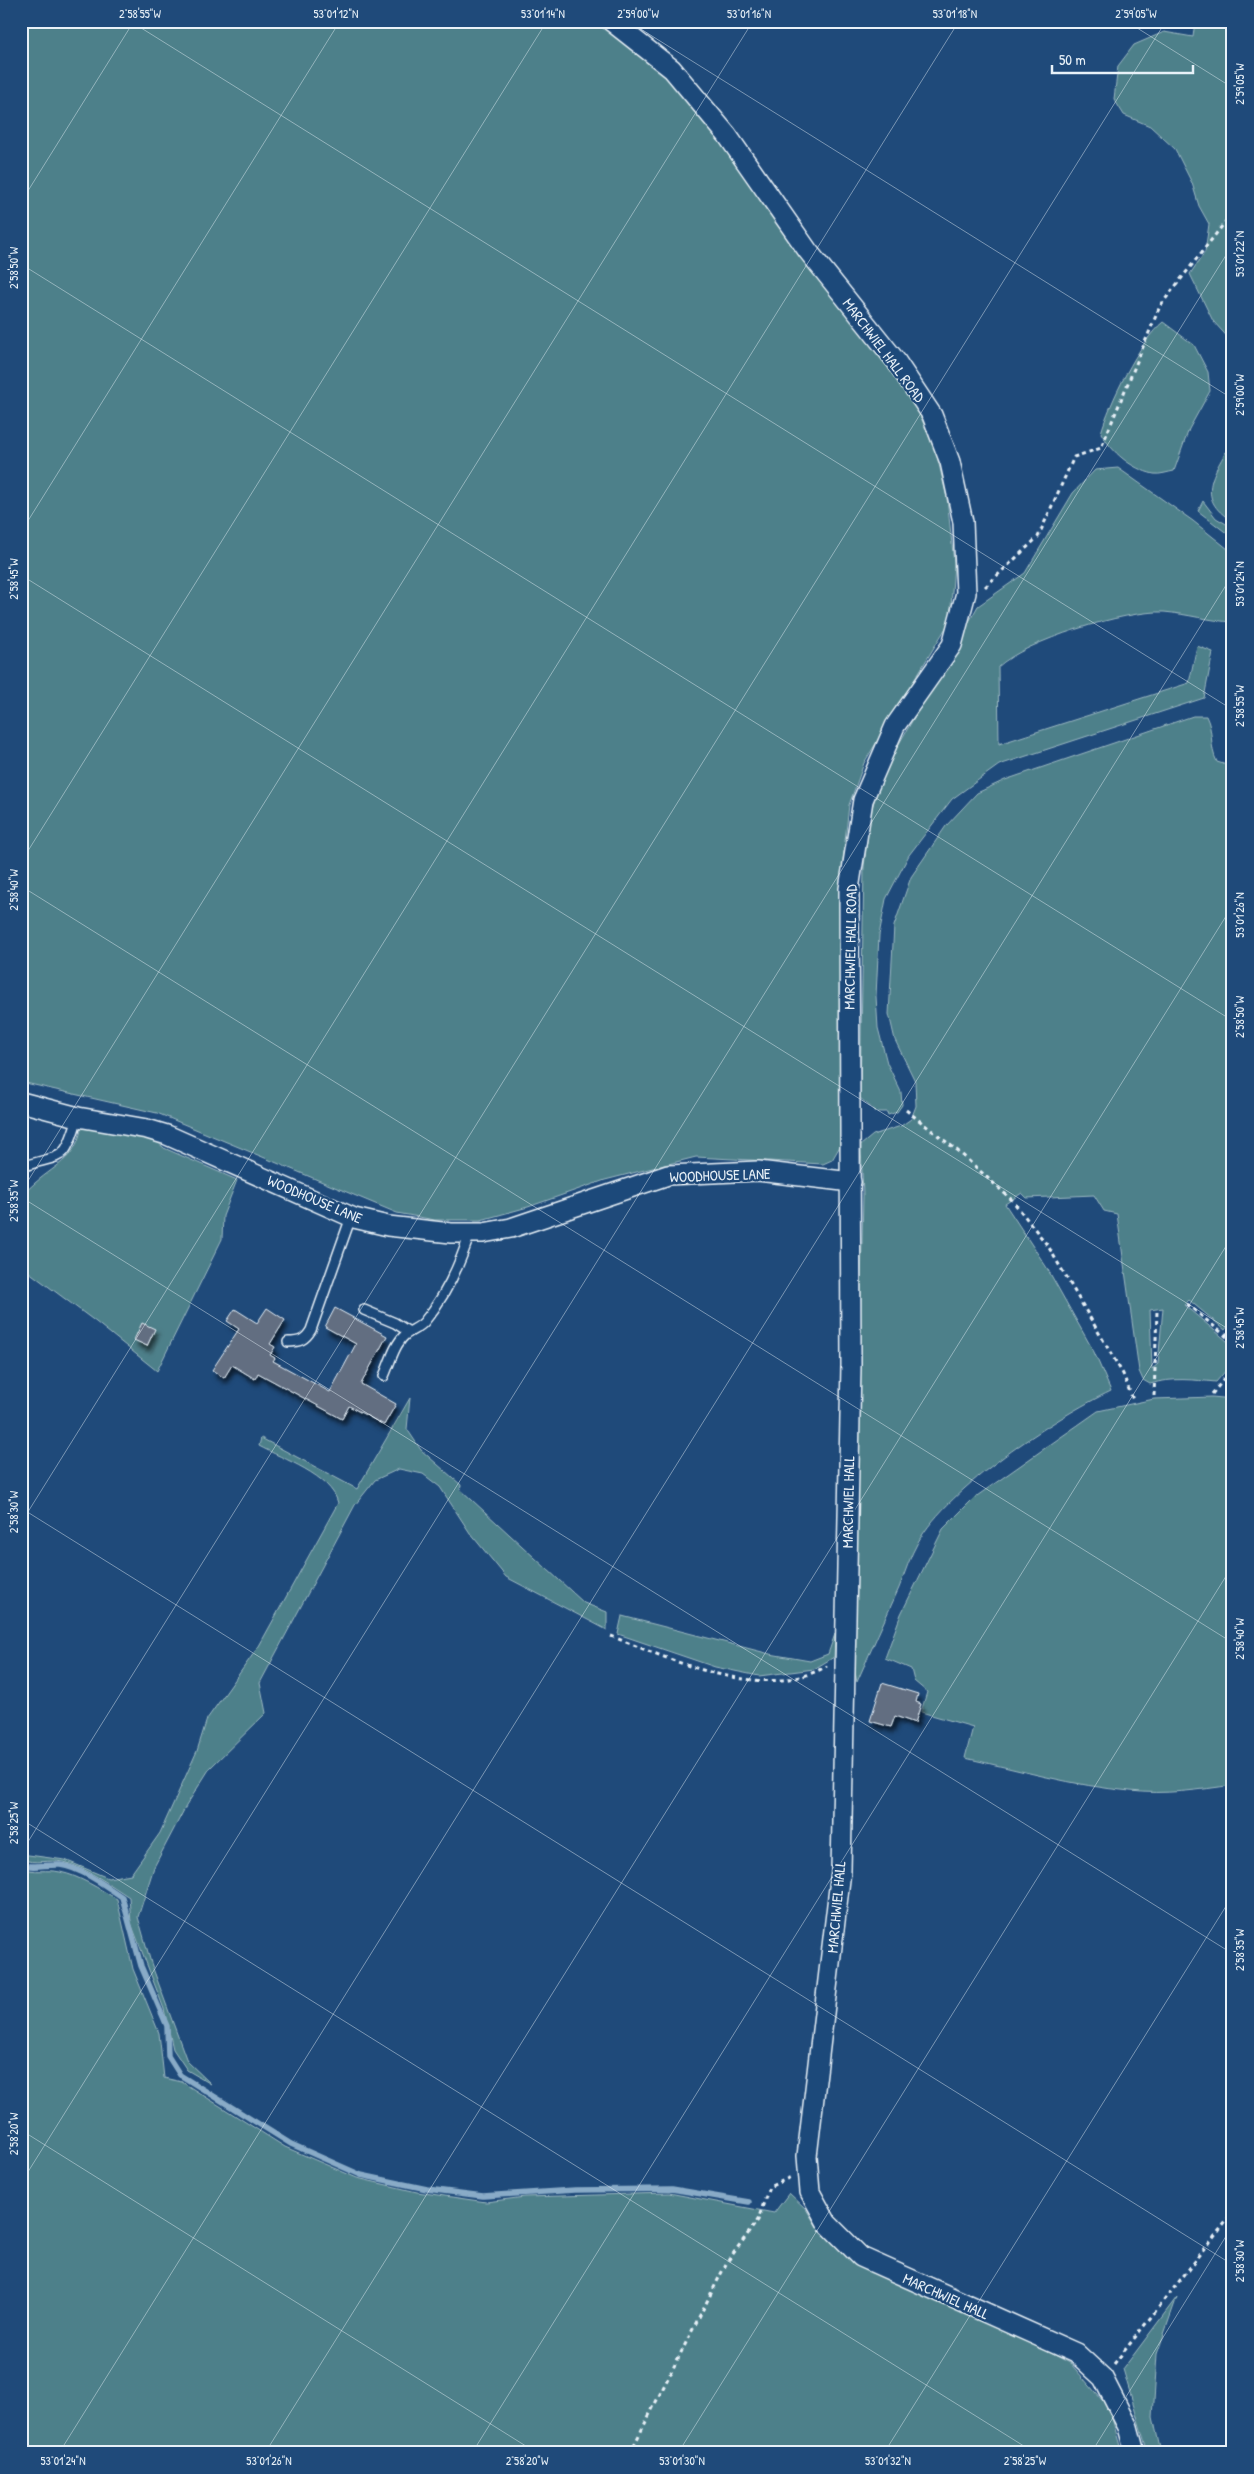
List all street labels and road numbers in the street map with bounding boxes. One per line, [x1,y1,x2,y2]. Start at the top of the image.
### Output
street label: MARCHWIEL HALL ROAD [838,294,931,407]
street label: MARCHWIEL HALL ROAD [838,883,862,1010]
street label: WOODHOUSE LANE [669,1163,771,1187]
street label: WOODHOUSE LANE [264,1170,366,1229]
street label: MARCHWIEL HALL [837,1455,859,1548]
street label: MARCHWIEL HALL [822,1860,851,1954]
street label: MARCHWIEL HALL [900,2268,993,2325]

